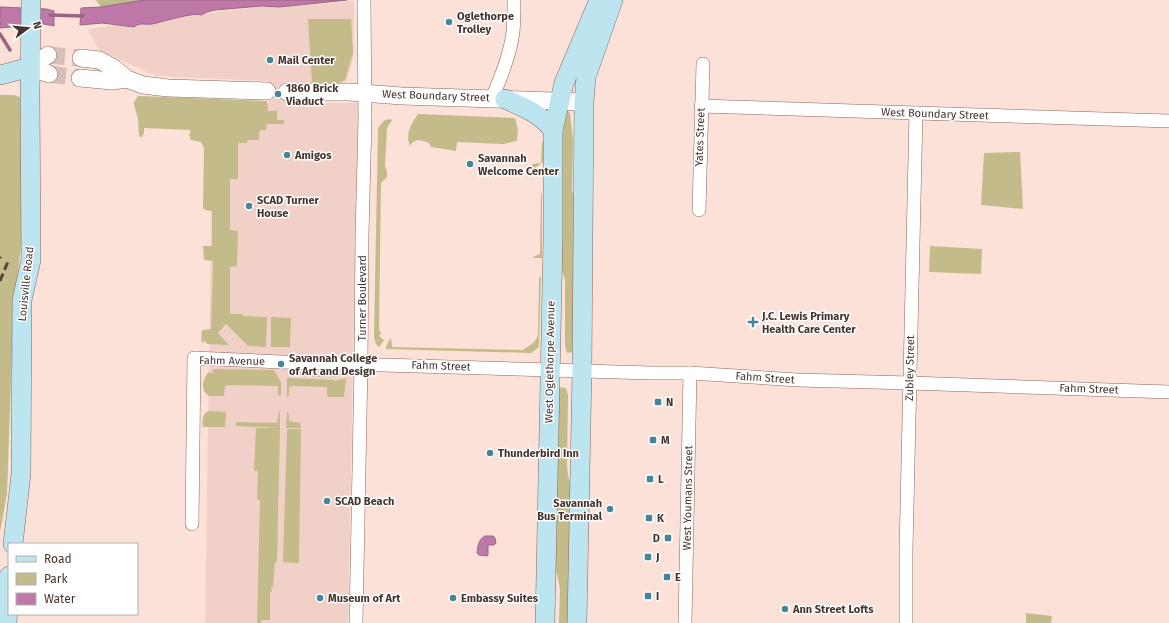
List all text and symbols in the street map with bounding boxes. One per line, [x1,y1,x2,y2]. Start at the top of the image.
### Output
north arrow [8,8,48,48]
place label: Oglethorpe Trolley [457,10,514,36]
marker: Oglethorpe Trolley [444,17,454,27]
text: N [30,20,44,31]
place label: Mail Center [278,54,335,67]
marker: Mail Center [265,55,275,65]
place label: 1860 Brick Viaduct [285,82,339,108]
street label: West Boundary Street [382,88,490,104]
marker: 1860 Brick Viaduct [273,89,283,99]
street label: West Boundary Street [881,106,989,122]
street label: Yates Street [692,107,708,167]
place label: Amigos [294,149,332,162]
marker: Amigos [282,150,292,160]
place label: Savannah Welcome Center [478,152,560,178]
marker: Savannah Welcome Center [465,159,475,169]
place label: SCAD Turner House [257,194,319,220]
marker: SCAD Turner House [244,201,254,211]
street label: Louisville Road [16,246,36,322]
street label: Turner Boulevard [356,255,369,341]
street label: West Oglethorpe Avenue [542,301,558,423]
place label: J.C. Lewis Primary Health Care Center [761,310,856,336]
marker: J.C. Lewis Primary Health Care Center [747,316,759,328]
street label: Zubley Street [903,335,917,401]
place label: Savannah College of Art and Design [289,352,377,378]
street label: Fahm Avenue [199,354,265,368]
street label: Fahm Street [411,358,471,374]
marker: Savannah College of Art and Design [276,359,286,369]
street label: Fahm Street [735,369,795,387]
street label: Fahm Street [1059,381,1119,397]
place label: N [666,396,673,409]
marker: N [653,397,663,407]
place label: M [661,434,670,447]
marker: M [648,435,658,445]
street label: West Youmans Street [681,445,695,551]
place label: Thunderbird Inn [498,447,579,460]
marker: Thunderbird Inn [485,448,495,458]
place label: L [658,473,664,486]
marker: L [645,474,655,484]
place label: SCAD Beach [335,495,394,508]
marker: SCAD Beach [322,496,332,506]
place label: Savannah Bus Terminal [537,497,603,523]
marker: Savannah Bus Terminal [605,504,615,514]
place label: K [657,512,665,525]
marker: K [644,513,654,523]
place label: D [653,532,660,545]
marker: D [663,533,673,543]
legend [8,543,138,615]
place label: J [655,551,660,564]
text: Road [44,552,72,566]
marker: J [643,552,653,562]
place label: E [675,571,681,584]
text: Park [44,572,68,586]
marker: E [662,572,672,582]
place label: I [656,590,659,603]
marker: I [643,591,653,601]
text: Water [44,592,76,606]
place label: Museum of Art [328,592,401,605]
place label: Embassy Suites [461,592,539,605]
marker: Museum of Art [315,593,325,603]
marker: Embassy Suites [448,593,458,603]
place label: Ann Street Lofts [792,603,874,616]
marker: Ann Street Lofts [780,604,790,614]

